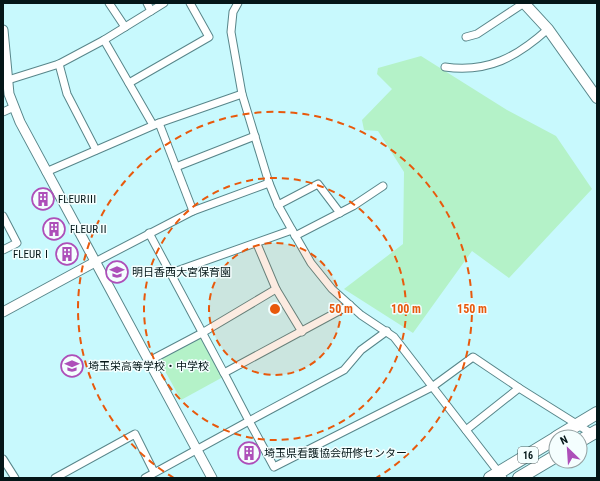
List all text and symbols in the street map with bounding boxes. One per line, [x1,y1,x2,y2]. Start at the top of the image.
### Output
building icon: FLEURⅢ [30,186,56,212]
place label: FLEURⅢ [58,193,97,206]
building icon: FLEURⅡ [41,216,67,242]
place label: FLEURⅡ [70,223,109,236]
building icon: FLEURⅠ [54,241,80,267]
place label: FLEURⅠ [13,248,52,261]
school or university icon: 明日香西大宮保育園 [104,259,130,285]
place label: 明日香西大宮保育園 [132,266,231,279]
centre of rings [268,302,282,316]
text: 50 m [329,302,353,316]
text: 100 m [391,302,421,316]
text: 150 m [457,302,487,316]
school or university icon: 埼玉栄高等学校・中学校 [59,353,85,379]
place label: 埼玉栄高等学校・中学校 [88,360,209,373]
north arrow [548,429,588,469]
text: N [558,433,570,448]
building icon: 埼玉県看護協会研修センター [236,440,262,466]
place label: 埼玉県看護協会研修センター [264,447,407,460]
road number: 16 [518,447,538,463]

